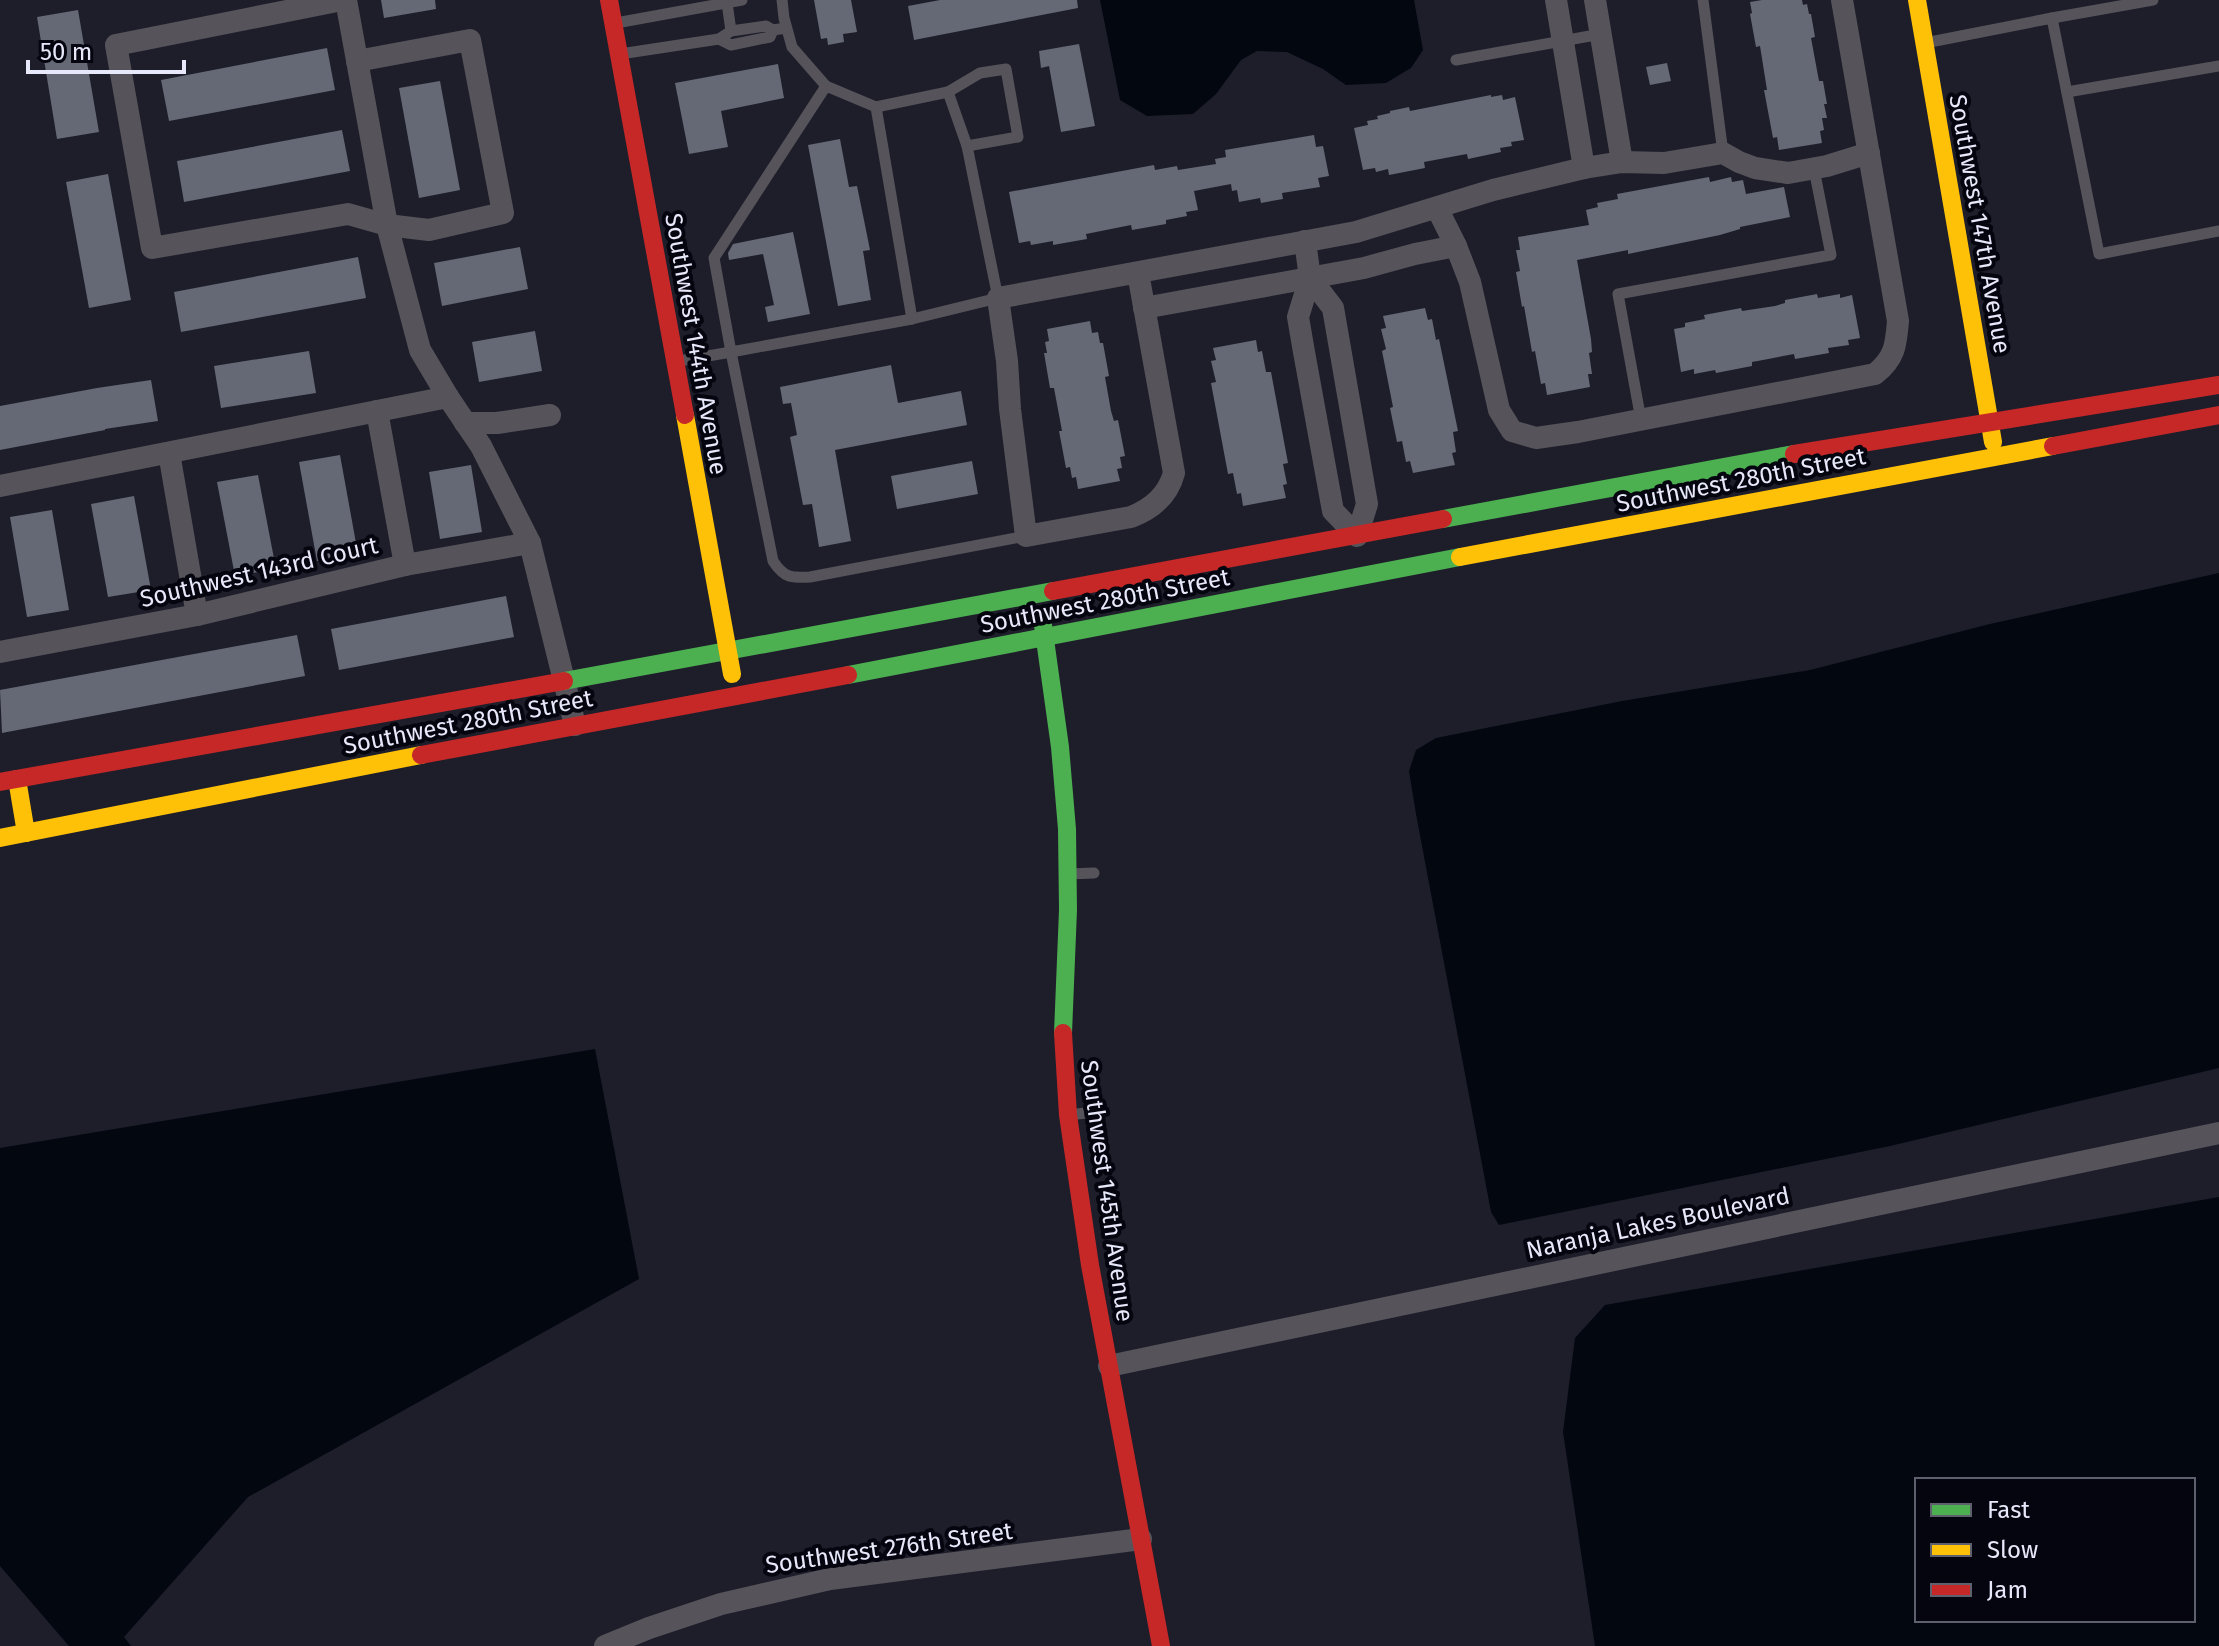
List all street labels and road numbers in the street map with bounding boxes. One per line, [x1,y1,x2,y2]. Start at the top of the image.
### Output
street label: Southwest 147th Avenue [1943,92,2017,356]
street label: Southwest 144th Avenue [659,211,733,477]
street label: Southwest 280th Street [1614,442,1868,518]
street label: Southwest 143rd Court [137,531,381,613]
street label: Southwest 280th Street [978,563,1232,639]
street label: Southwest 280th Street [341,684,595,760]
street label: Southwest 145th Avenue [1075,1058,1139,1324]
street label: Naranja Lakes Boulevard [1524,1181,1792,1265]
street label: Southwest 276th Street [764,1517,1015,1579]

